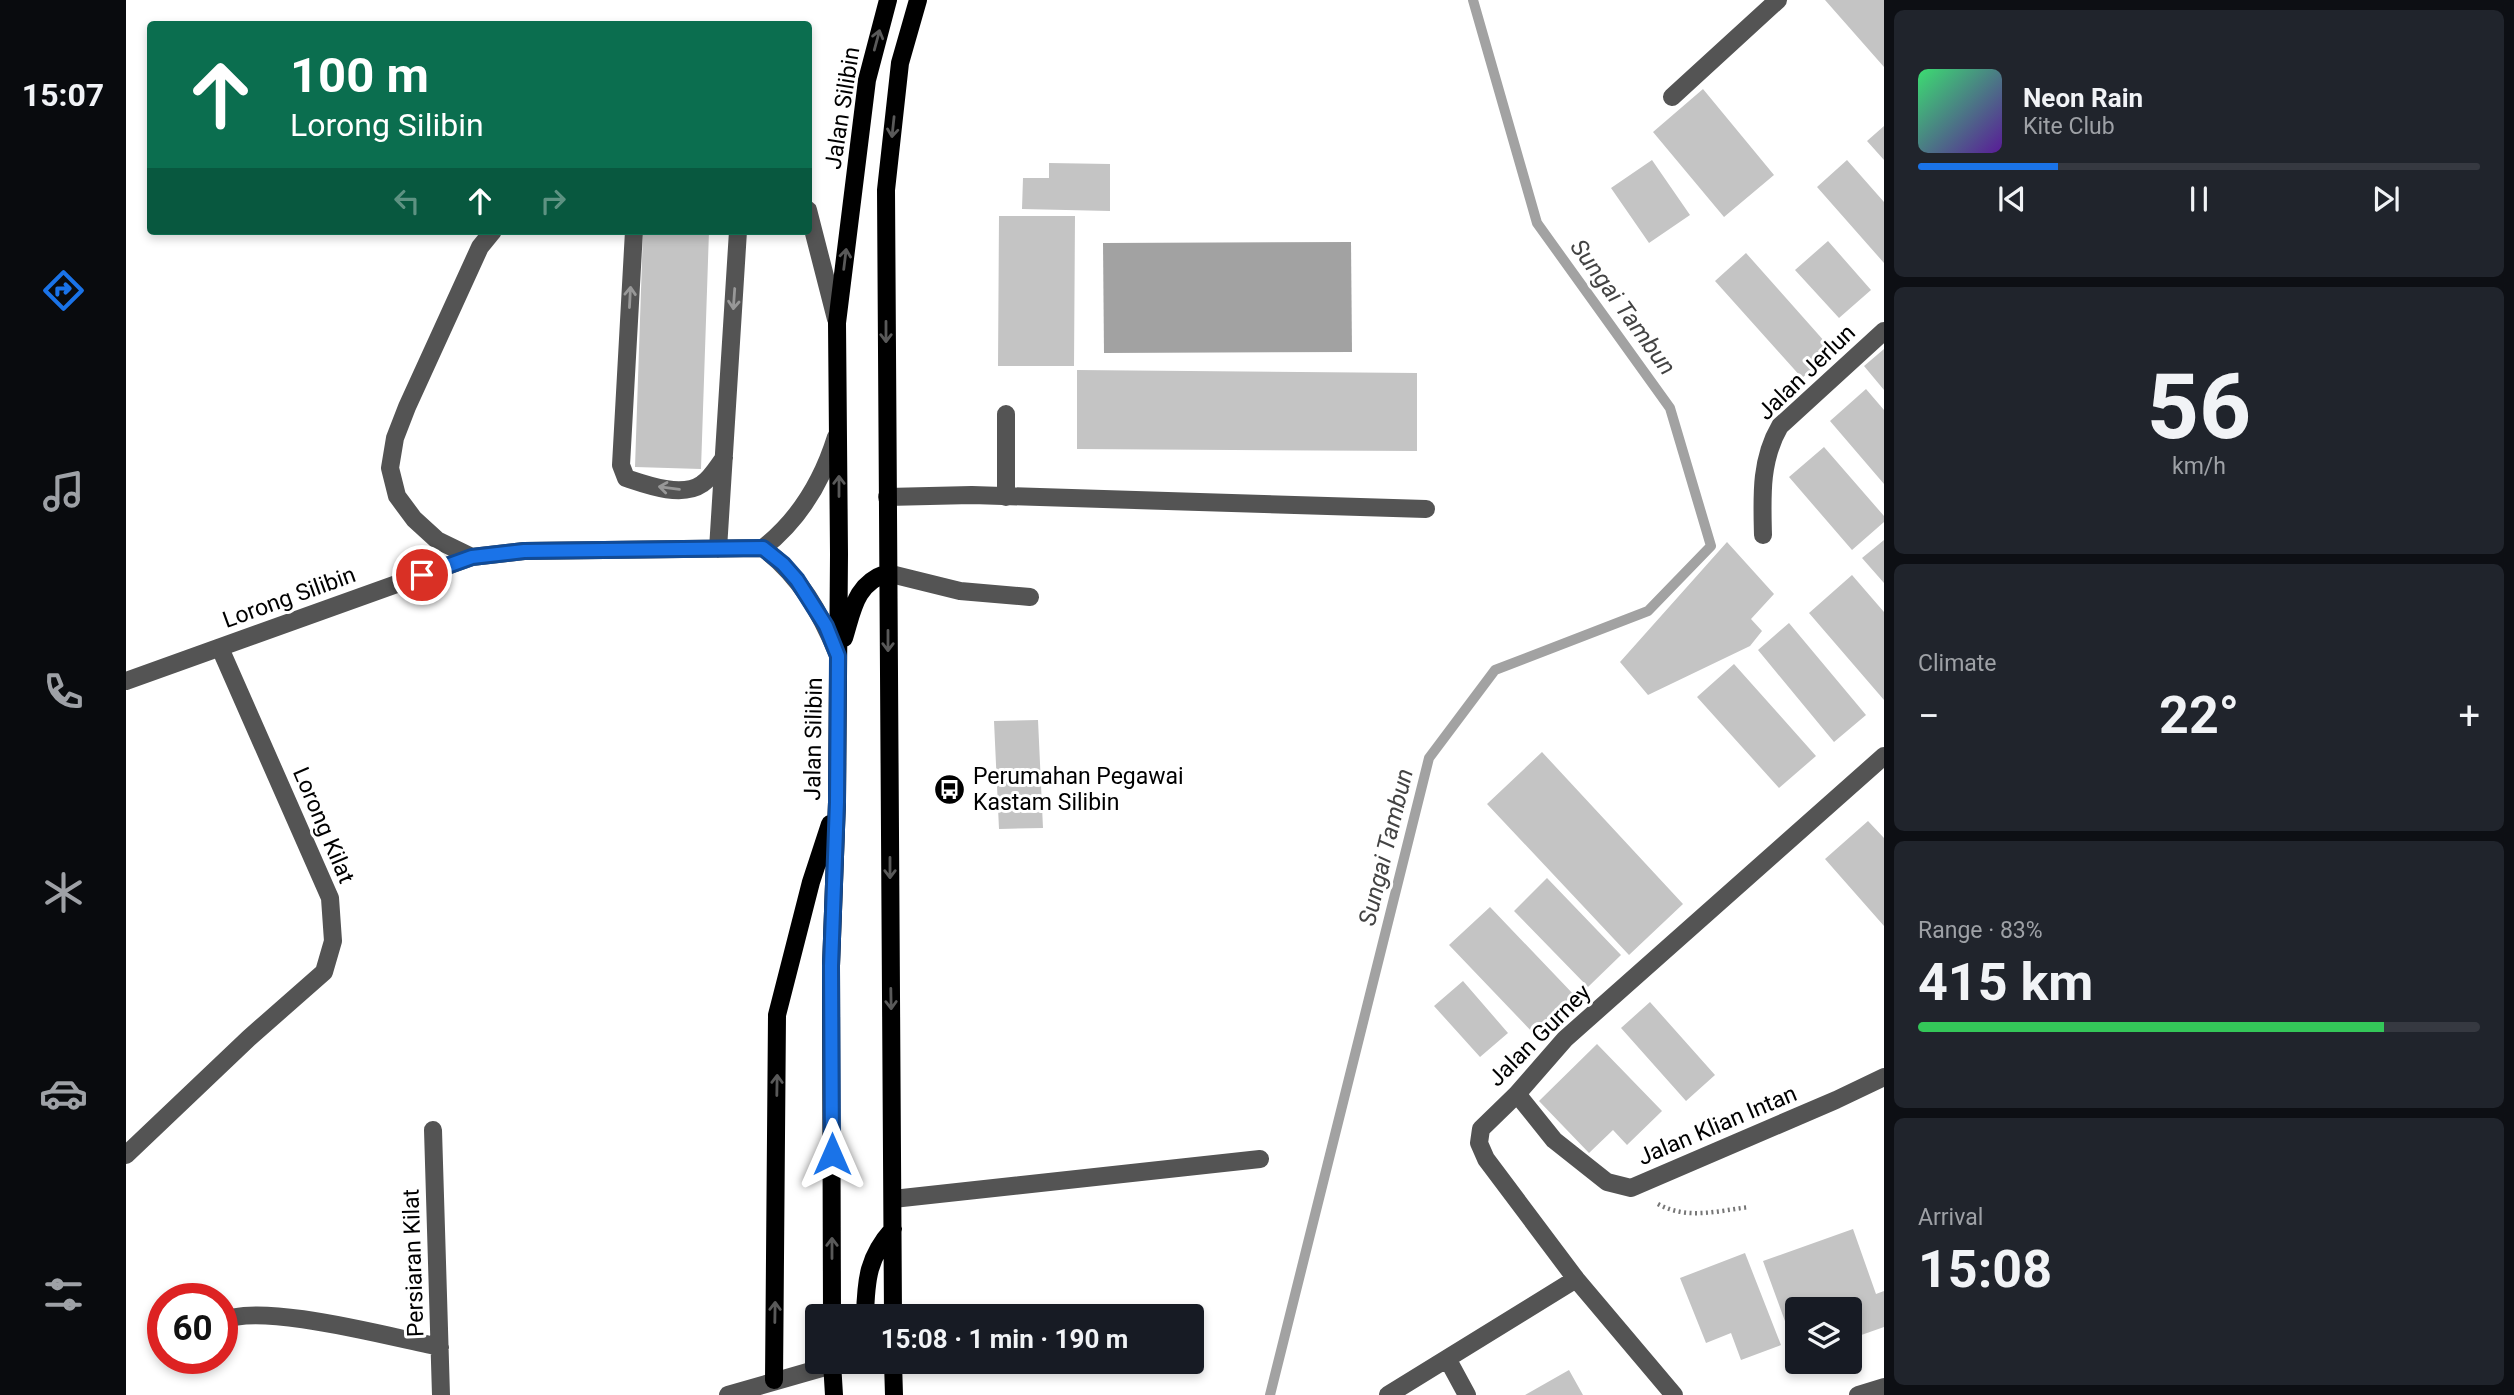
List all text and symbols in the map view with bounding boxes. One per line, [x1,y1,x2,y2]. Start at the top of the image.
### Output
one-way arrow [872,29,885,51]
street label: Jalan Silibin [820,45,865,171]
text: 100 m [290,47,429,104]
icon: ahead [175,49,266,140]
text: 15:07 [22,76,104,114]
text: Neon Rain [2023,83,2143,113]
text: Lorong Silibin [290,106,484,144]
text: Kite Club [2023,113,2115,140]
one-way arrow [886,115,899,138]
icon: previous [1993,180,2031,218]
icon: pause [2180,180,2218,218]
icon: next [2367,180,2405,218]
icon: left [388,182,426,220]
icon: ahead [461,182,499,220]
icon: right [534,182,572,220]
water label: Sungai Tambun [1564,234,1682,380]
one-way arrow [838,248,851,271]
icon: directions [39,266,88,315]
one-way arrow [624,285,637,308]
one-way arrow [727,287,740,310]
street label: Jalan Jerlun [1752,319,1861,426]
one-way arrow [879,320,893,343]
text: 56 [2147,354,2251,460]
text: km/h [2172,453,2226,480]
icon: music [39,467,88,516]
one-way arrow [832,475,846,498]
one-way arrow [659,481,681,494]
pin [392,545,452,605]
icon: arrive [403,556,441,594]
street label: Lorong Silibin [219,561,359,634]
one-way arrow [881,629,895,652]
text: Climate [1918,650,1997,677]
icon: phone [39,667,88,716]
street label: Jalan Silibin [799,677,828,801]
text: 22° [2159,685,2239,746]
text: − [1918,694,1940,738]
text: + [2458,694,2480,738]
street label: Lorong Kilat [287,763,360,887]
place label: Perumahan Pegawai Kastam Silibin [973,763,1184,816]
water label: Sungai Tambun [1353,766,1419,928]
bus stop icon: Perumahan Pegawai Kastam Silibin [933,772,967,806]
one-way arrow [883,857,896,880]
icon: climate [39,868,88,917]
text: Range · 83% [1918,917,2043,944]
text: 415 km [1918,952,2093,1013]
street label: Jalan Gurney [1483,979,1596,1092]
one-way arrow [884,987,898,1010]
icon: car [39,1069,88,1118]
one-way arrow [770,1073,784,1096]
street label: Jalan Klian Intan [1634,1080,1801,1171]
position arrow [795,1117,869,1191]
street label: Persiaran Kilat [397,1188,430,1338]
text: Arrival [1918,1204,1983,1231]
one-way arrow [825,1237,839,1260]
text: 15:08 [1918,1239,2052,1300]
icon: filters [39,1270,88,1319]
speed limit sign: 60 [147,1283,238,1374]
map controls [1785,1297,1862,1374]
button: layers [1785,1297,1862,1374]
one-way arrow [768,1301,782,1324]
text: 15:08 · 1 min · 190 m [881,1324,1128,1354]

